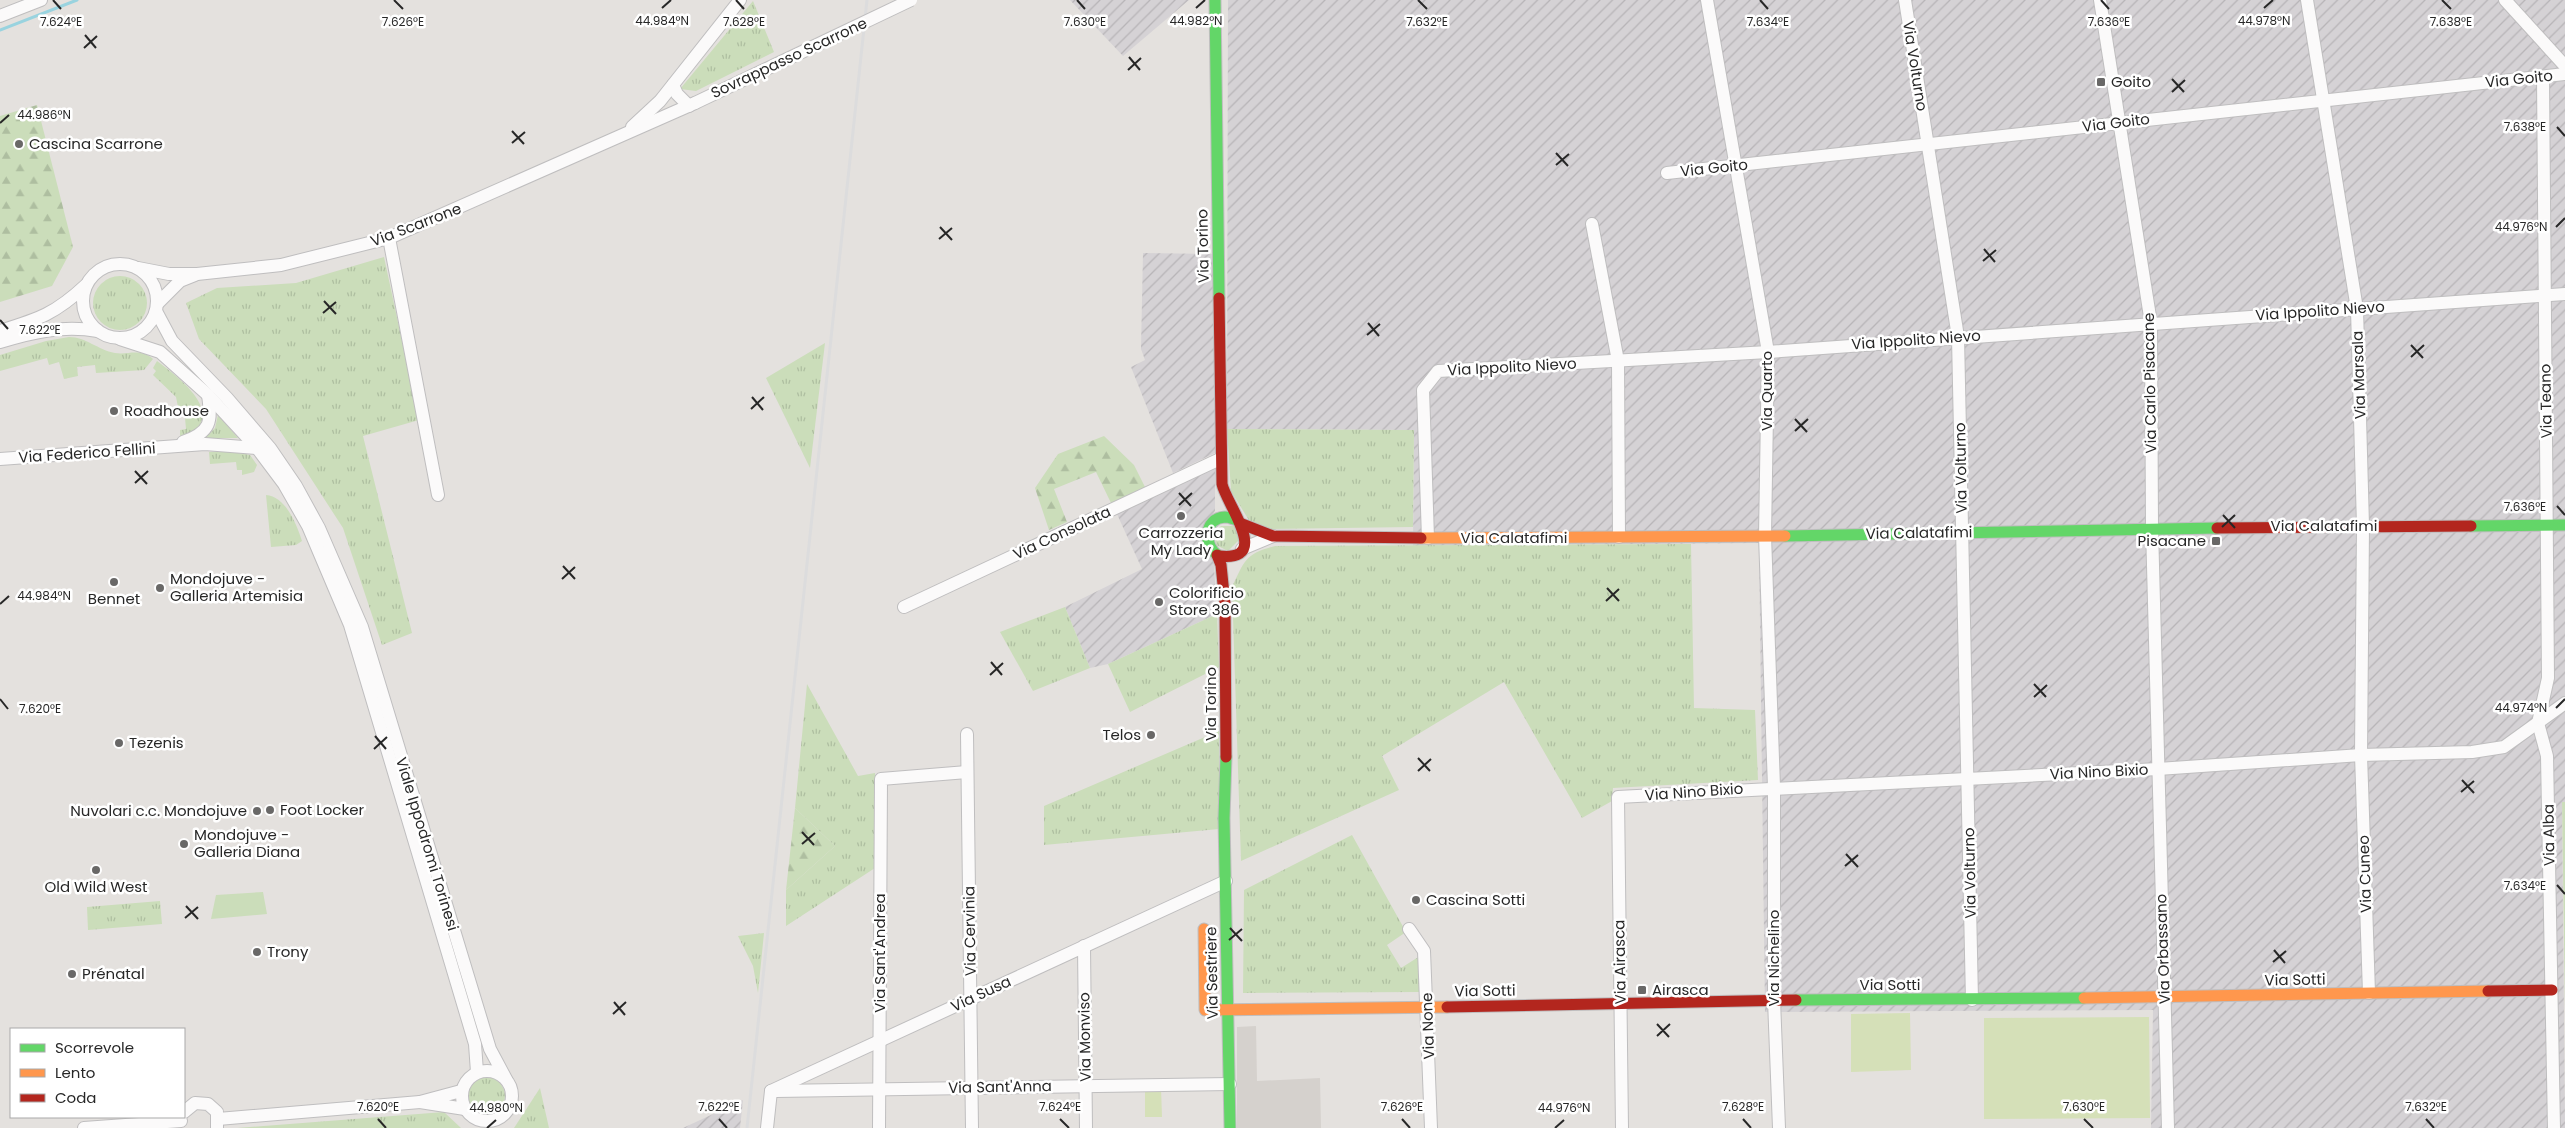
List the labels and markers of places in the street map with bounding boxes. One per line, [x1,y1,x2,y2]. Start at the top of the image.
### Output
place label: Goito [2111,71,2151,92]
marker: Goito [2095,76,2107,88]
place label: Cascina Scarrone [29,133,163,154]
marker: Cascina Scarrone [13,138,25,150]
place label: Roadhouse [124,400,209,421]
marker: Roadhouse [108,405,120,417]
marker: Carrozzeria My Lady [1175,510,1187,522]
place label: Carrozzeria My Lady [1139,522,1223,560]
place label: Pisacane [2138,530,2206,551]
marker: Pisacane [2210,535,2222,547]
place label: Mondojuve - Galleria Artemisia [170,568,303,606]
marker: Bennet [108,576,120,588]
marker: Mondojuve - Galleria Artemisia [154,582,166,594]
place label: Colorificio Store 386 [1169,582,1244,620]
place label: Bennet [88,588,140,609]
marker: Colorificio Store 386 [1153,596,1165,608]
place label: Telos [1102,724,1141,745]
marker: Telos [1145,729,1157,741]
place label: Tezenis [129,732,184,753]
marker: Tezenis [113,737,125,749]
place label: Foot Locker [280,799,364,820]
place label: Nuvolari c.c. Mondojuve [70,800,247,821]
marker: Foot Locker [264,804,276,816]
marker: Nuvolari c.c. Mondojuve [251,805,263,817]
place label: Mondojuve - Galleria Diana [194,824,300,862]
marker: Mondojuve - Galleria Diana [178,838,190,850]
marker: Old Wild West [90,864,102,876]
place label: Old Wild West [44,876,148,897]
place label: Cascina Sotti [1426,889,1525,910]
marker: Cascina Sotti [1410,894,1422,906]
place label: Trony [267,941,309,962]
marker: Trony [251,946,263,958]
place label: Prénatal [82,963,145,984]
marker: Prénatal [66,968,78,980]
place label: Airasca [1652,979,1709,1000]
marker: Airasca [1636,984,1648,996]

